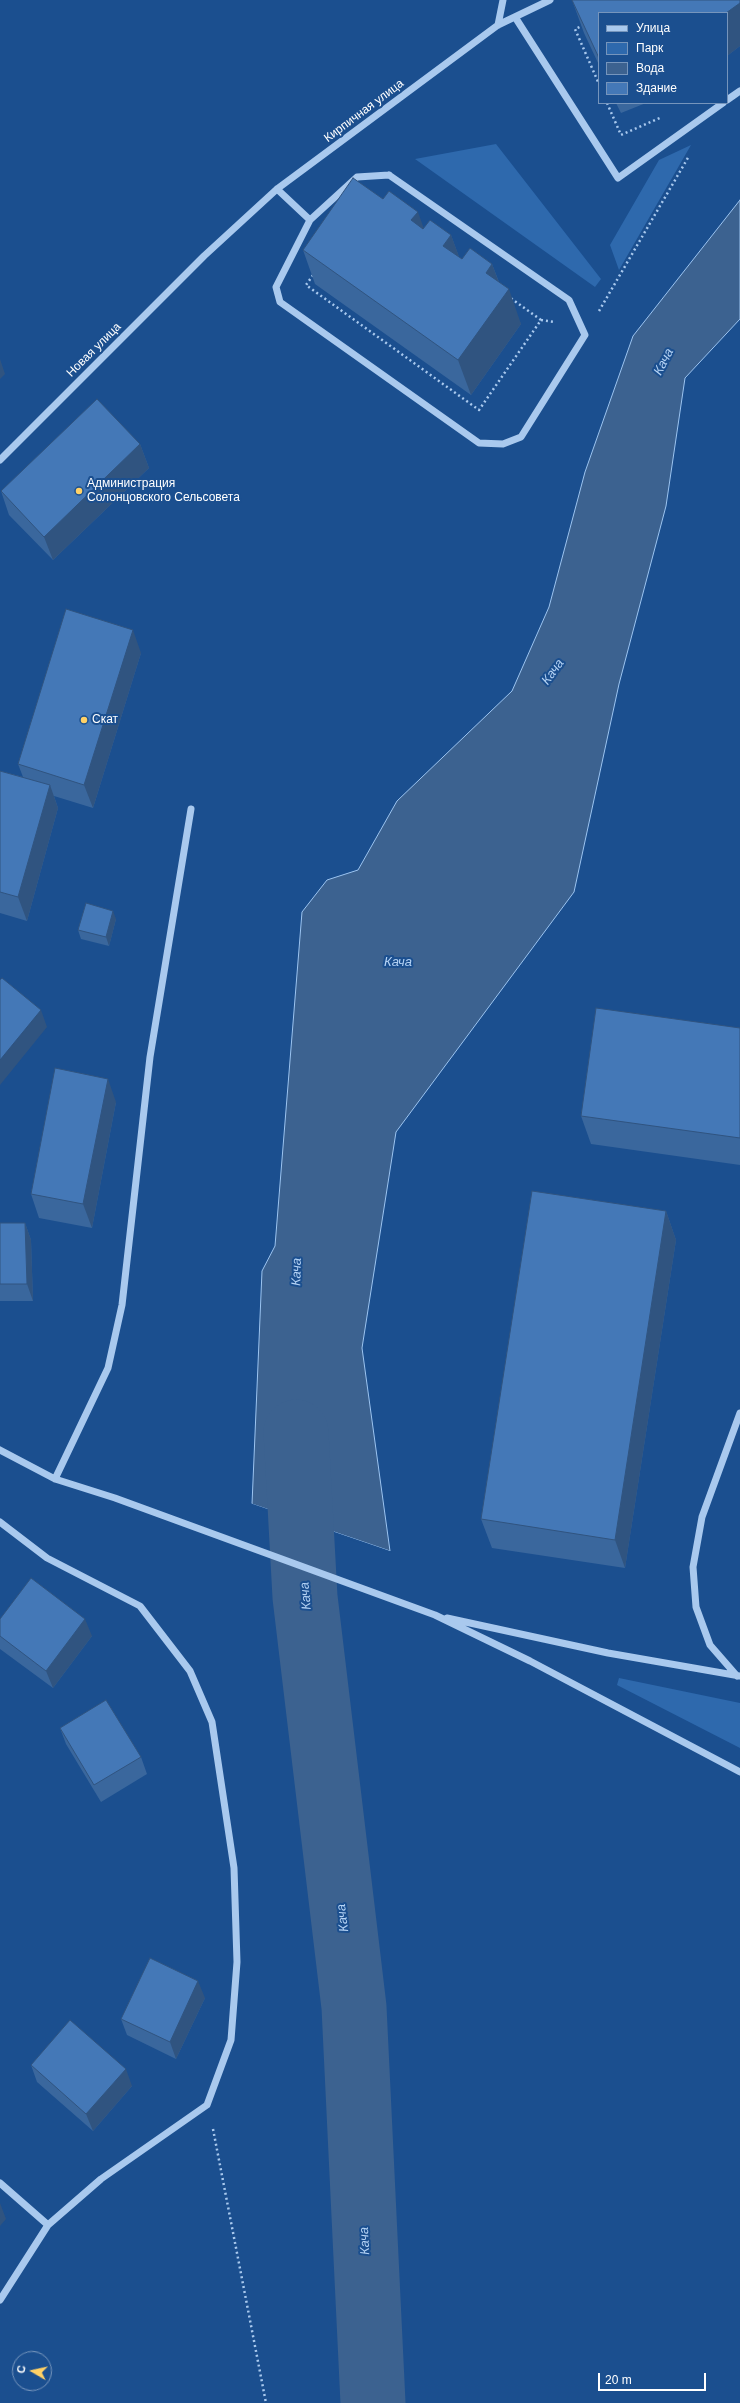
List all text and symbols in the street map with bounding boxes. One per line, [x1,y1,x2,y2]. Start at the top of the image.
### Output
legend [598,12,728,104]
text: Улица [636,21,670,35]
text: Парк [636,41,663,55]
text: Вода [636,61,664,75]
street label: Кирпичная улица [321,76,407,146]
text: Здание [636,81,677,95]
street label: Новая улица [64,320,124,380]
water label: Кача [651,346,677,378]
place label: Администрация Солонцовского Сельсовета [87,477,240,505]
marker: Администрация Солонцовского Сельсовета [74,486,84,496]
water label: Кача [538,656,568,688]
place label: Скат [92,713,118,727]
marker: Скат [79,715,89,725]
water label: Кача [384,954,412,970]
water label: Кача [289,1258,305,1286]
water label: Кача [297,1581,315,1611]
water label: Кача [334,1903,352,1933]
water label: Кача [356,2227,374,2255]
north arrow [12,2351,52,2391]
text: С [15,2364,28,2374]
scale bar [600,2365,708,2391]
text: 20 m [605,2373,632,2387]

